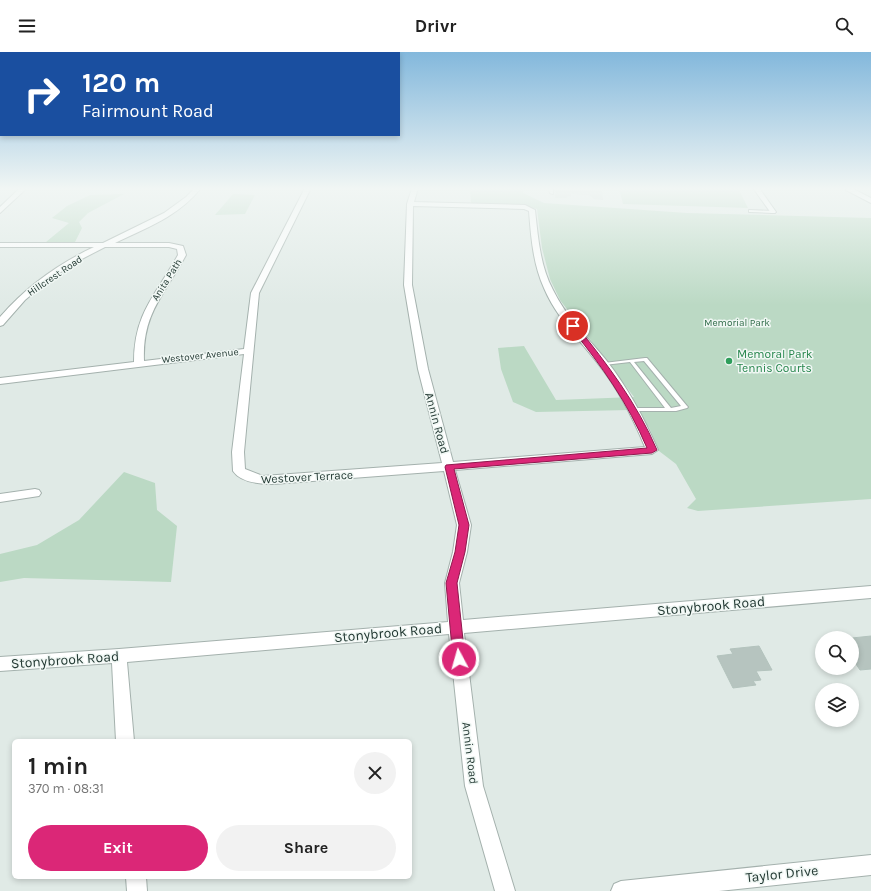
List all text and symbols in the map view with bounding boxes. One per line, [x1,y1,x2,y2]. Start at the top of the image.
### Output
icon: menu [16,15,38,37]
text: Drivr [415,15,456,37]
icon: search [833,15,855,37]
text: 120 m [82,66,160,99]
icon: right [16,68,68,120]
text: Fairmount Road [82,100,214,122]
street label: Hillcrest Road [25,253,85,299]
street label: Anita Path [149,257,185,303]
pin [556,309,590,343]
icon: arrive [562,315,584,337]
park label: Memorial Park [704,317,770,329]
street label: Westover Avenue [161,346,239,366]
place label: Memoral Park Tennis Courts [737,347,813,375]
marker: Memoral Park Tennis Courts [724,356,734,366]
street label: Annin Road [422,391,452,455]
street label: Westover Terrace [261,468,353,486]
street label: Stonybrook Road [656,593,766,619]
street label: Stonybrook Road [333,620,443,646]
map controls [815,631,859,727]
button: search [815,631,859,675]
position arrow [438,638,480,680]
street label: Stonybrook Road [10,648,120,672]
button: layers [815,683,859,727]
street label: Annin Road [459,721,481,785]
text: 1 min [28,752,88,780]
button: close [354,752,396,794]
text: 370 m · 08:31 [28,781,104,796]
button: Exit [28,825,208,871]
button: Share [216,825,396,871]
street label: Taylor Drive [745,862,819,886]

